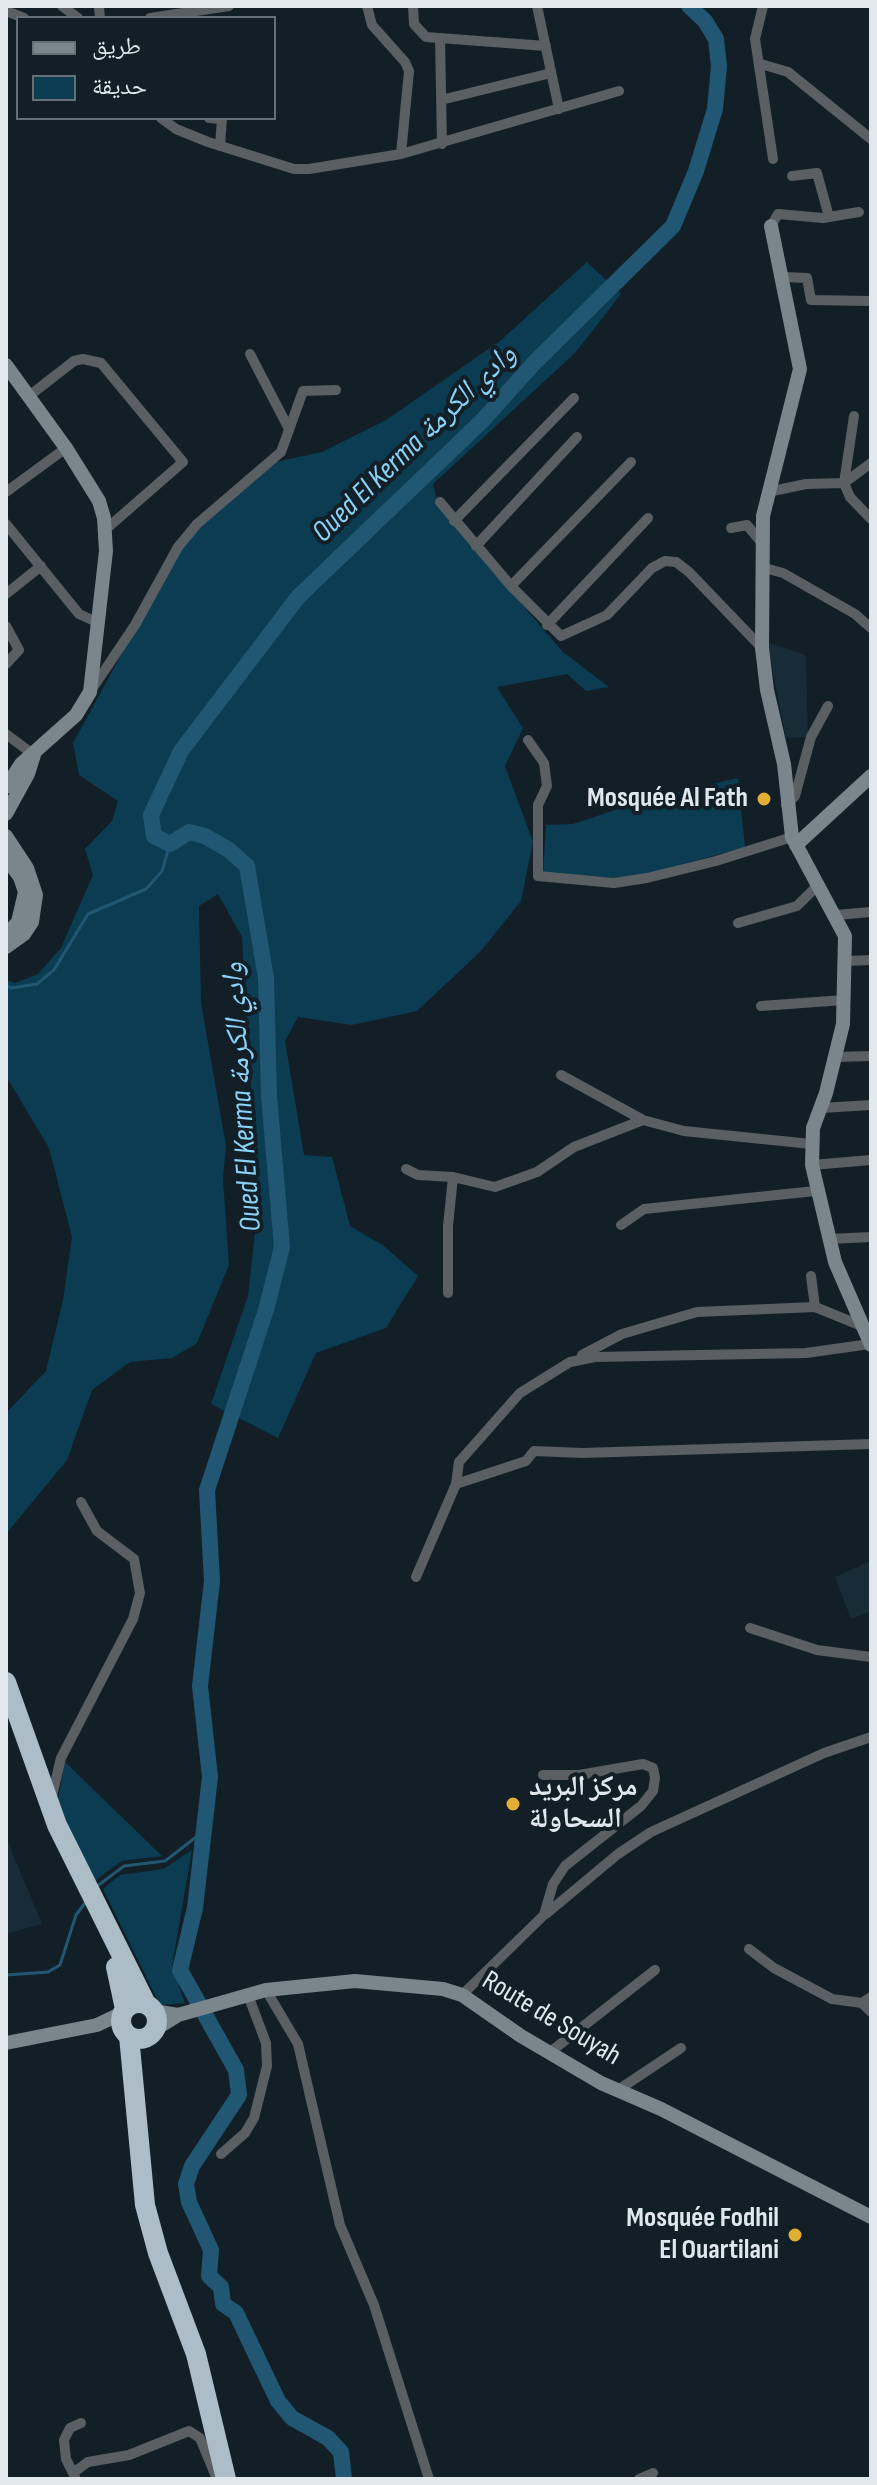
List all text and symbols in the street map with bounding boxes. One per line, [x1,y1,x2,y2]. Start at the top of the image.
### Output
legend [16,16,276,120]
text: طريق [92,32,141,61]
text: حديقة [92,72,147,101]
water label: Oued El Kerma وادي الكرمة [305,337,525,551]
place label: Mosquée Al Fath [587,782,748,816]
marker: Mosquée Al Fath [755,790,773,808]
water label: Oued El Kerma وادي الكرمة [216,961,270,1233]
place label: مركز البريد السحاولة [529,1771,638,1837]
marker: مركز البريد السحاولة [504,1795,522,1813]
street label: Route de Souyah [476,1964,626,2074]
place label: Mosquée Fodhil El Ouartilani [626,2202,779,2268]
marker: Mosquée Fodhil El Ouartilani [786,2226,804,2244]

